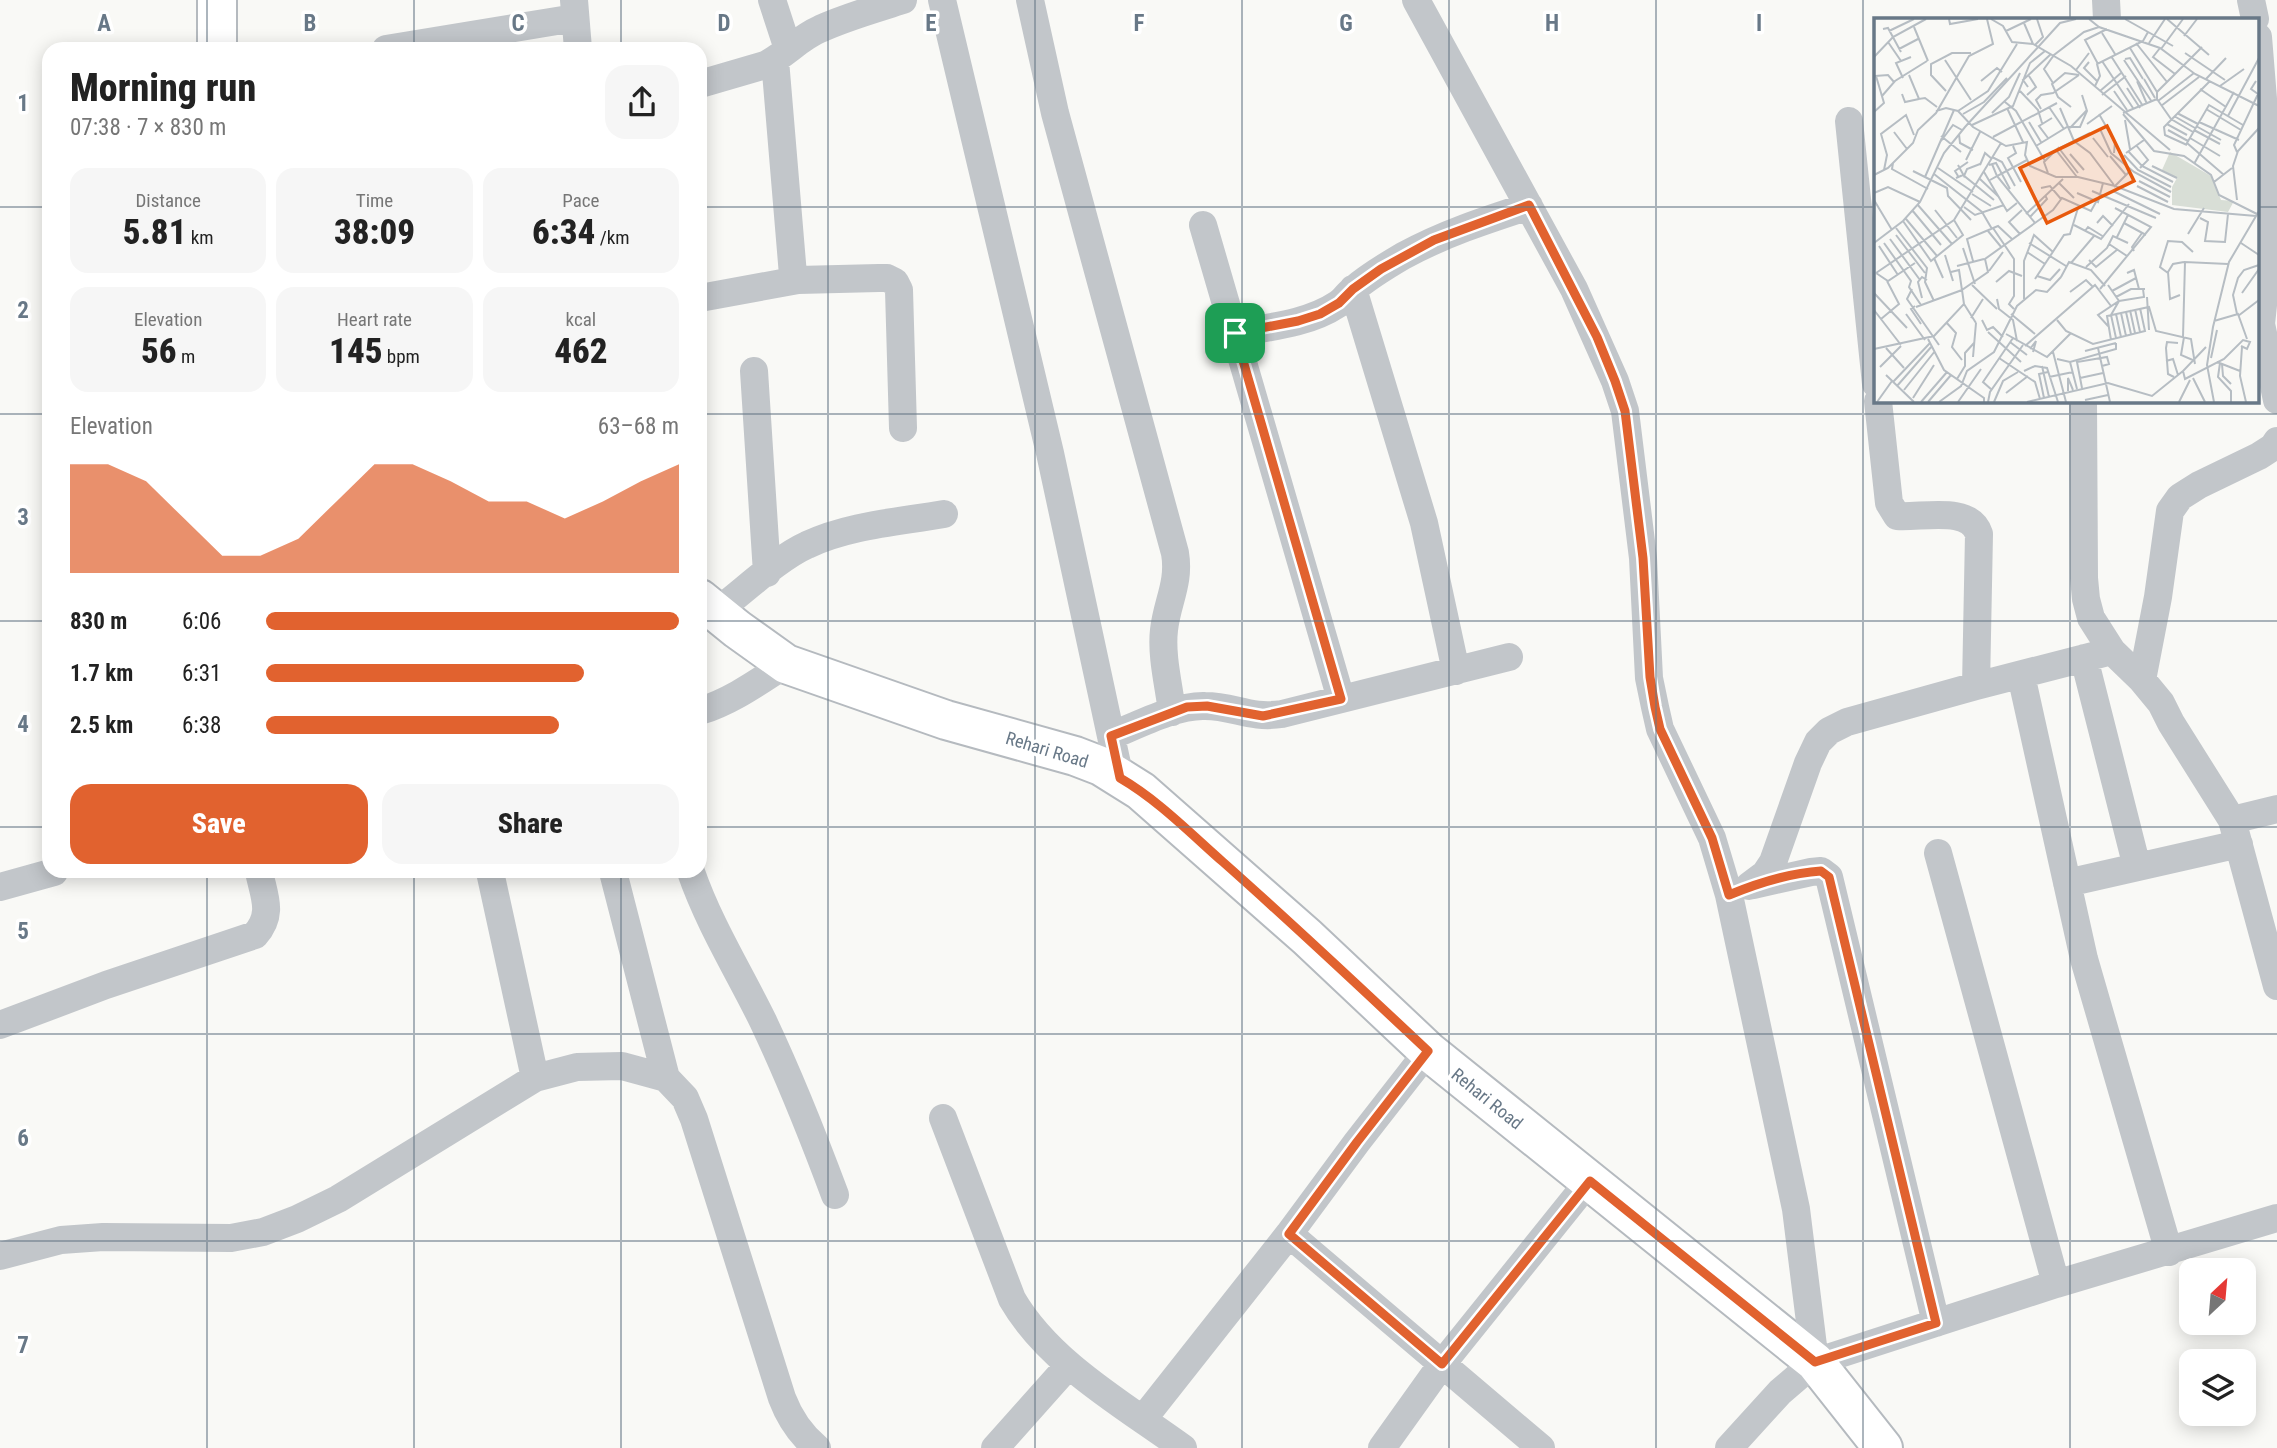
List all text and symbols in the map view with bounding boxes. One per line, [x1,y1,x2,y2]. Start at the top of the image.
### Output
text: A [97,10,111,37]
text: B [304,10,316,37]
text: C [511,10,525,37]
text: D [718,10,731,37]
text: E [925,10,937,37]
text: F [1134,10,1145,37]
text: G [1339,10,1353,37]
text: H [1545,10,1559,37]
text: I [1756,10,1762,37]
inset map [1874,18,2260,402]
button: share [605,65,679,139]
text: Morning run [70,66,256,110]
text: 1 [17,90,29,117]
text: 07:38 · 7 × 830 m [70,114,226,141]
text: Distance [135,189,201,212]
text: Time [356,189,393,212]
text: Pace [562,189,599,212]
text: 5.81 [123,212,186,253]
text: 38:09 [334,212,415,253]
text: 6:34 [532,212,595,253]
text: km [186,226,214,249]
text: /km [595,226,630,249]
text: 2 [17,297,29,324]
pin [1205,303,1265,363]
text: Elevation [134,308,202,331]
text: Heart rate [337,308,412,331]
text: kcal [566,308,596,331]
icon: arrive [1216,314,1254,352]
text: 56 [141,331,177,372]
text: 145 [329,331,382,372]
text: 462 [554,331,608,372]
text: m [177,345,195,368]
text: bpm [382,345,420,368]
text: Elevation [70,413,153,440]
text: 63–68 m [598,413,679,440]
text: 3 [17,504,29,531]
text: 830 m [70,608,127,635]
text: 6:06 [182,608,221,635]
text: 1.7 km [70,660,133,687]
text: 6:31 [182,660,221,687]
text: 4 [17,711,29,738]
text: 2.5 km [70,712,133,739]
text: 6:38 [182,712,221,739]
street label: Rehari Road [1003,727,1091,772]
button: Save [70,784,368,864]
button: Share [382,784,679,864]
text: 5 [17,918,29,945]
street label: Rehari Road [1448,1064,1527,1134]
text: 6 [17,1125,29,1152]
north arrow [2179,1258,2256,1335]
map controls [2179,1258,2256,1426]
text: 7 [17,1332,29,1359]
button: layers [2179,1349,2256,1426]

